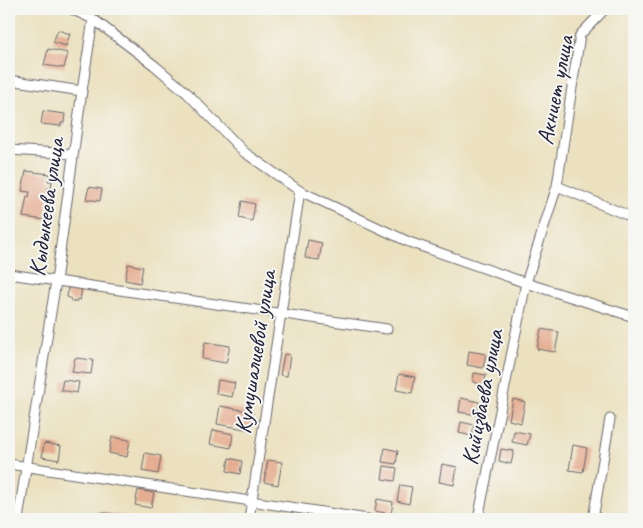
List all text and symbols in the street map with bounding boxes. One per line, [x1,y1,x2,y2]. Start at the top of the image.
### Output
street label: Акниет улица [530,32,581,147]
street label: Кыдыкеева улица [21,134,71,278]
street label: Кумушалиевой улица [227,266,283,436]
street label: Кийизбаева улица [454,325,511,467]

